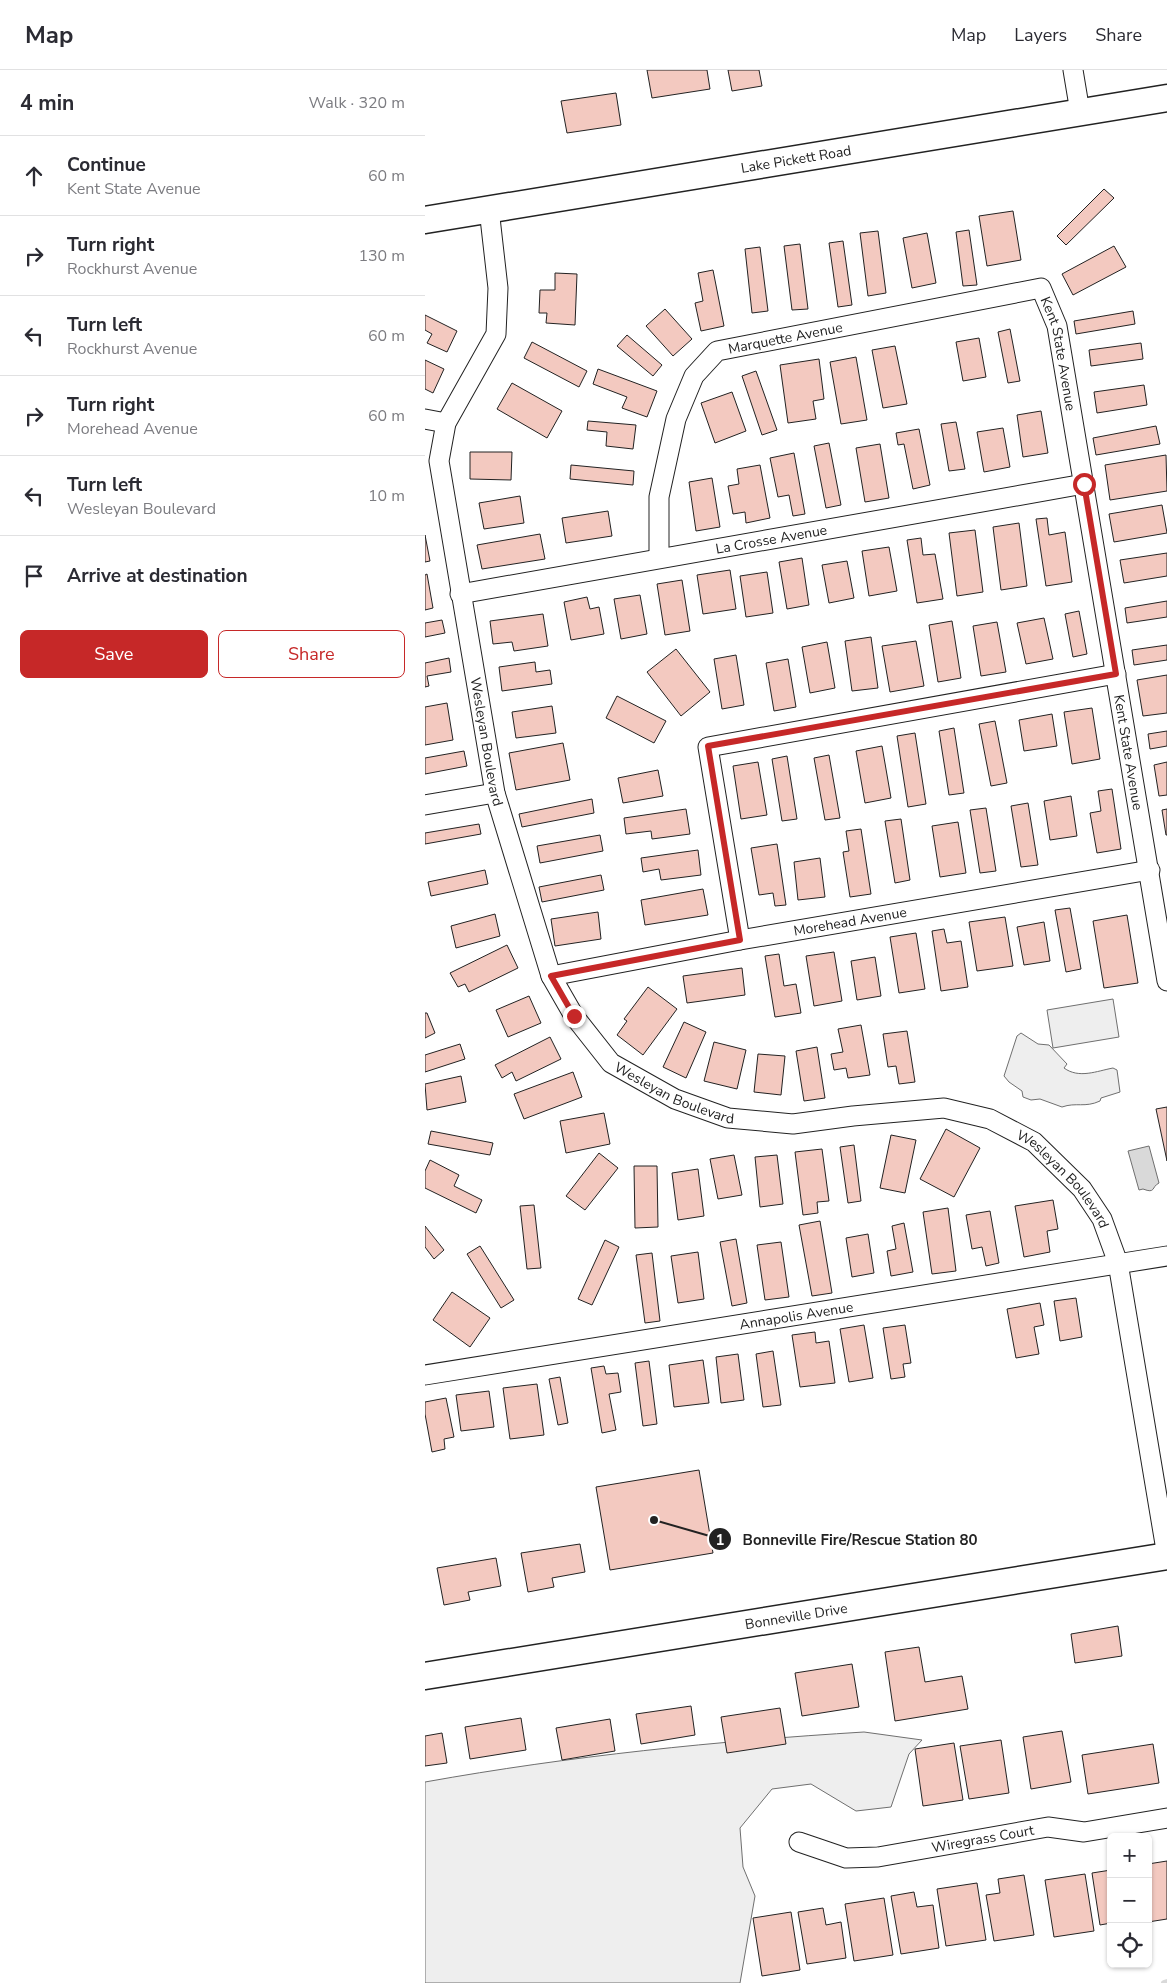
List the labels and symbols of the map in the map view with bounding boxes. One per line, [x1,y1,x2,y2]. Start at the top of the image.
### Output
street label: Lake Pickett Road [739,141,853,178]
street label: Kent State Avenue [1036,294,1080,412]
street label: Marquette Avenue [727,318,844,359]
route start [1073,473,1096,496]
street label: La Crosse Avenue [714,520,829,559]
street label: Wesleyan Boulevard [466,676,507,809]
street label: Kent State Avenue [1109,693,1147,812]
street label: Morehead Avenue [792,903,908,941]
route end [563,1005,586,1028]
street label: Wesleyan Boulevard [611,1058,735,1129]
street label: Wesleyan Boulevard [1013,1126,1113,1231]
street label: Annapolis Avenue [738,1297,855,1334]
callout: Bonneville Fire/Rescue Station 80 [708,1524,987,1554]
text: 1 [715,1530,725,1550]
text: Bonneville Fire/Rescue Station 80 [743,1530,977,1550]
street label: Bonneville Drive [744,1599,849,1634]
street label: Wiregrass Court [930,1821,1036,1857]

